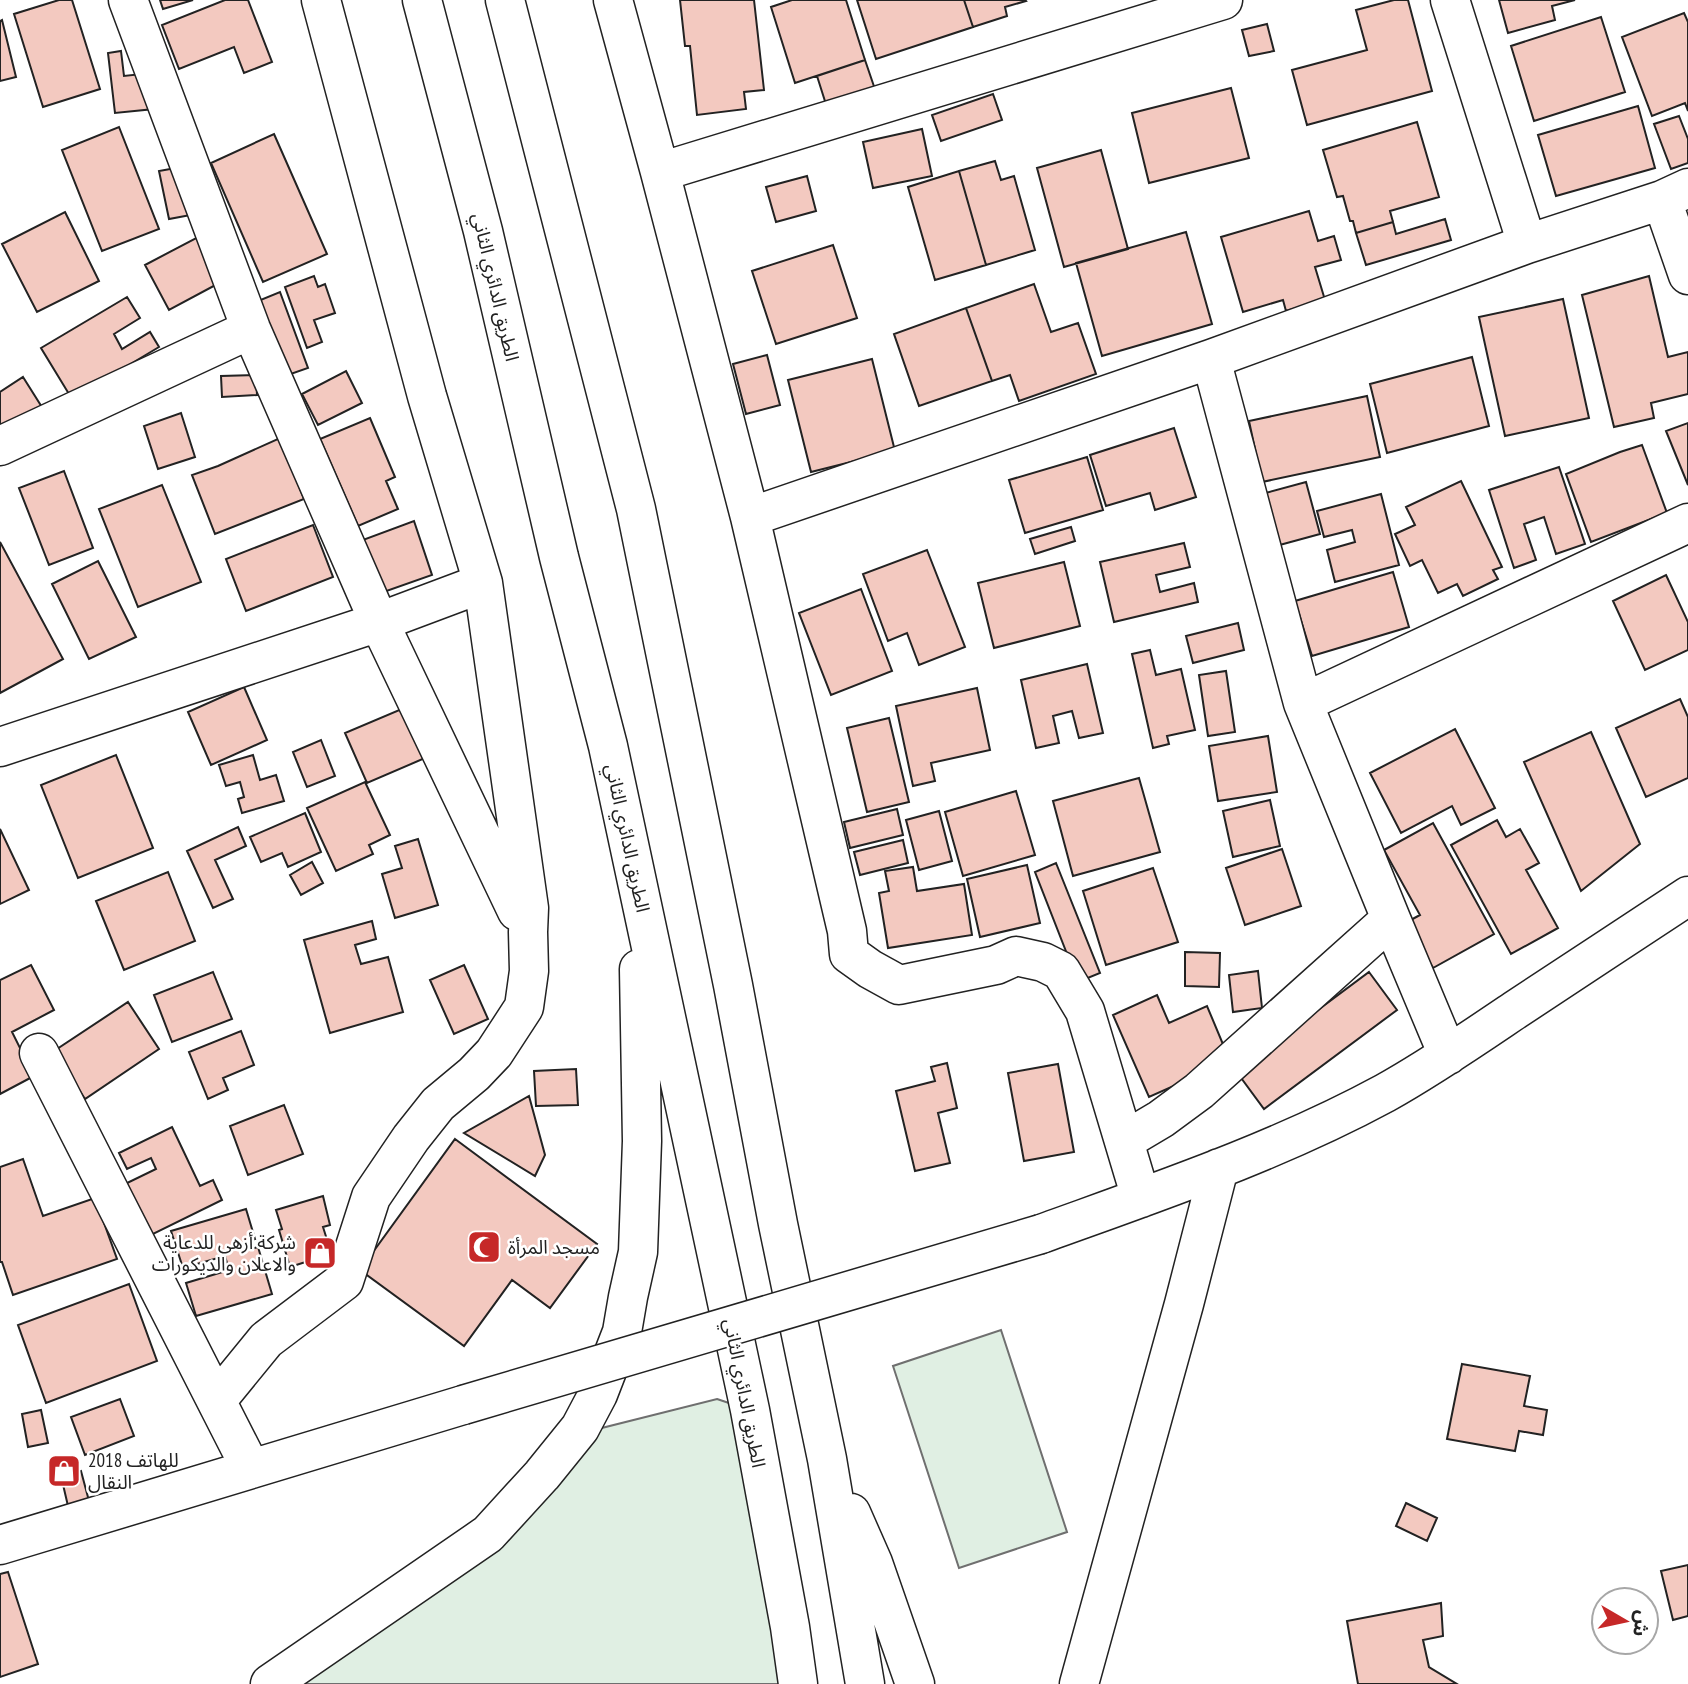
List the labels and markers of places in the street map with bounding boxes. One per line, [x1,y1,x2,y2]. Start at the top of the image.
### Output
mosque icon: مسجد المرأة [465,1228,503,1266]
place label: شركة أزهى للدعاية والاعلان والديكورات [152,1230,296,1276]
shop icon: شركة أزهى للدعاية والاعلان والديكورات [301,1234,339,1272]
place label: مسجد المرأة [508,1235,600,1259]
place label: 2018 للهاتف النقال [88,1448,179,1494]
shop icon: 2018 للهاتف النقال [45,1452,83,1490]

